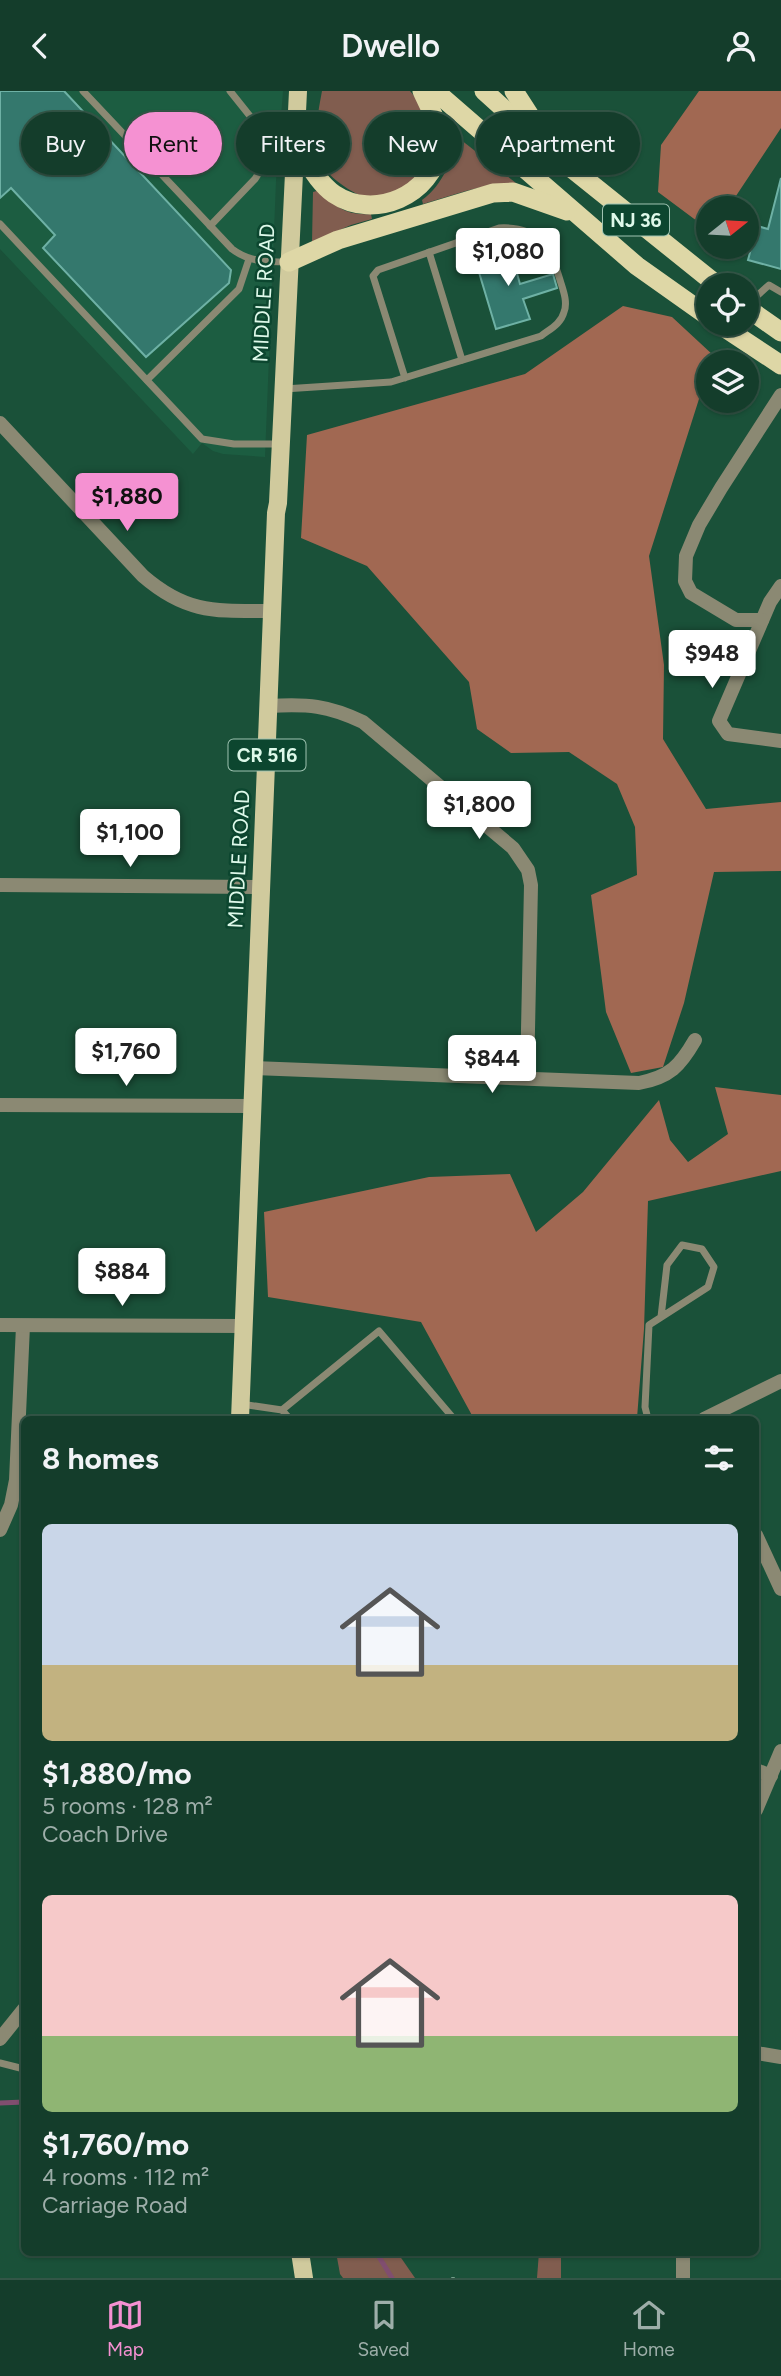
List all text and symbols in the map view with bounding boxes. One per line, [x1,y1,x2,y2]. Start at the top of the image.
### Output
icon: back [21,27,59,65]
text: Dwello [341,27,440,65]
icon: person [722,27,760,65]
chip: Buy [21,112,110,175]
chip: Rent [124,112,222,175]
chip: Filters [236,112,350,175]
chip: New [364,112,462,175]
chip: Apartment [476,112,640,175]
north arrow [696,196,760,259]
map controls [696,196,759,413]
road number: NJ 36 [603,204,669,235]
street label: MIDDLE ROAD [247,223,280,363]
pin: $1,080 [451,229,565,288]
text: $1,080 [472,237,544,265]
button: locate [696,273,759,336]
button: layers [696,350,759,413]
pin: $1,880 [70,473,184,533]
text: $1,880 [91,482,163,510]
pin: $948 [671,631,753,690]
text: $948 [685,639,739,667]
road number: CR 516 [229,740,306,771]
pin: $1,800 [422,781,536,841]
street label: MIDDLE ROAD [222,789,255,929]
text: $1,800 [443,790,515,818]
pin: $1,100 [73,809,187,869]
text: $1,100 [96,818,164,846]
pin: $1,760 [69,1028,183,1088]
pin: $844 [451,1035,533,1095]
text: $1,760 [91,1037,161,1065]
text: $844 [464,1044,520,1072]
pin: $884 [81,1249,163,1308]
text: $884 [94,1257,150,1285]
icon: filters [700,1439,738,1477]
text: 8 homes [42,1440,159,1477]
icon: home [327,1569,453,1695]
text: $1,880/mo [42,1755,192,1792]
text: 5 rooms · 128 m² [42,1792,213,1820]
text: Coach Drive [42,1820,168,1848]
icon: home [327,1940,453,2066]
text: $1,760/mo [42,2126,189,2163]
text: 4 rooms · 112 m² [42,2163,209,2191]
text: Carriage Road [42,2191,188,2219]
tab: Map [106,2296,144,2361]
tab: Saved [357,2296,410,2361]
tab: Home [623,2296,675,2361]

